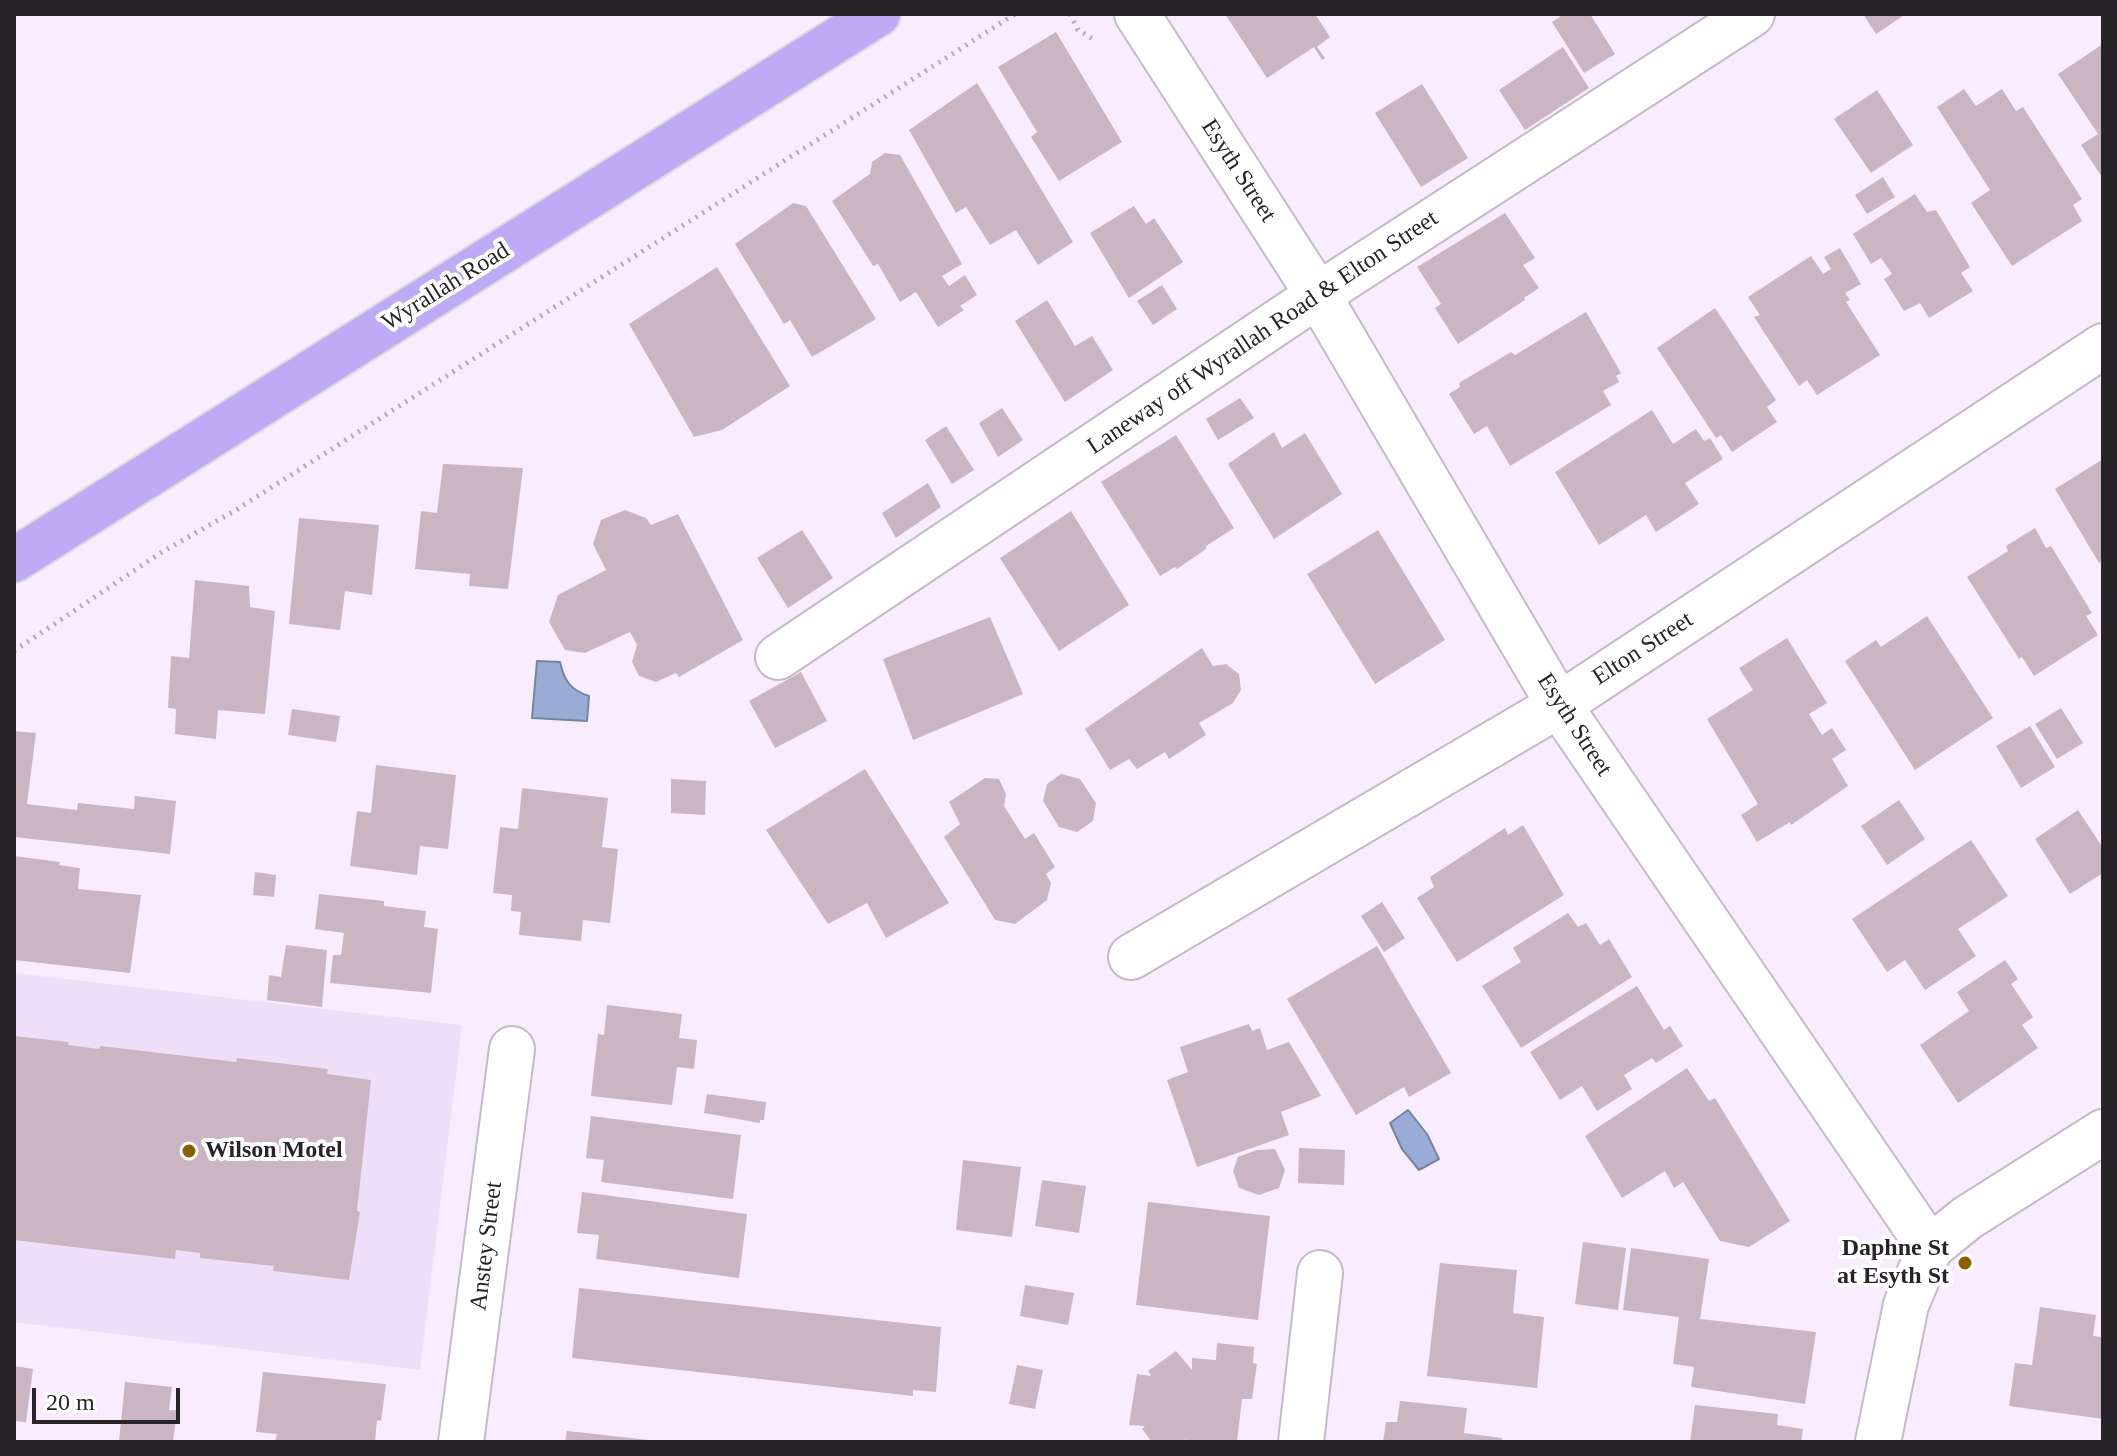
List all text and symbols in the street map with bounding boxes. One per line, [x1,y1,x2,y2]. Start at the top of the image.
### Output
street label: Esyth Street [1194,114,1282,228]
street label: Laneway off Wyrallah Road & Elton Street [1082,205,1444,461]
street label: Wyrallah Road [377,237,515,337]
street label: Elton Street [1587,606,1699,692]
street label: Esyth Street [1530,668,1618,782]
place label: Wilson Motel [205,1137,343,1165]
marker: Wilson Motel [180,1142,198,1160]
street label: Anstey Street [465,1180,509,1312]
place label: Daphne St at Esyth St [1837,1235,1949,1291]
marker: Daphne St at Esyth St [1956,1254,1974,1272]
scale bar [36,1372,184,1422]
text: 20 m [46,1389,95,1415]

